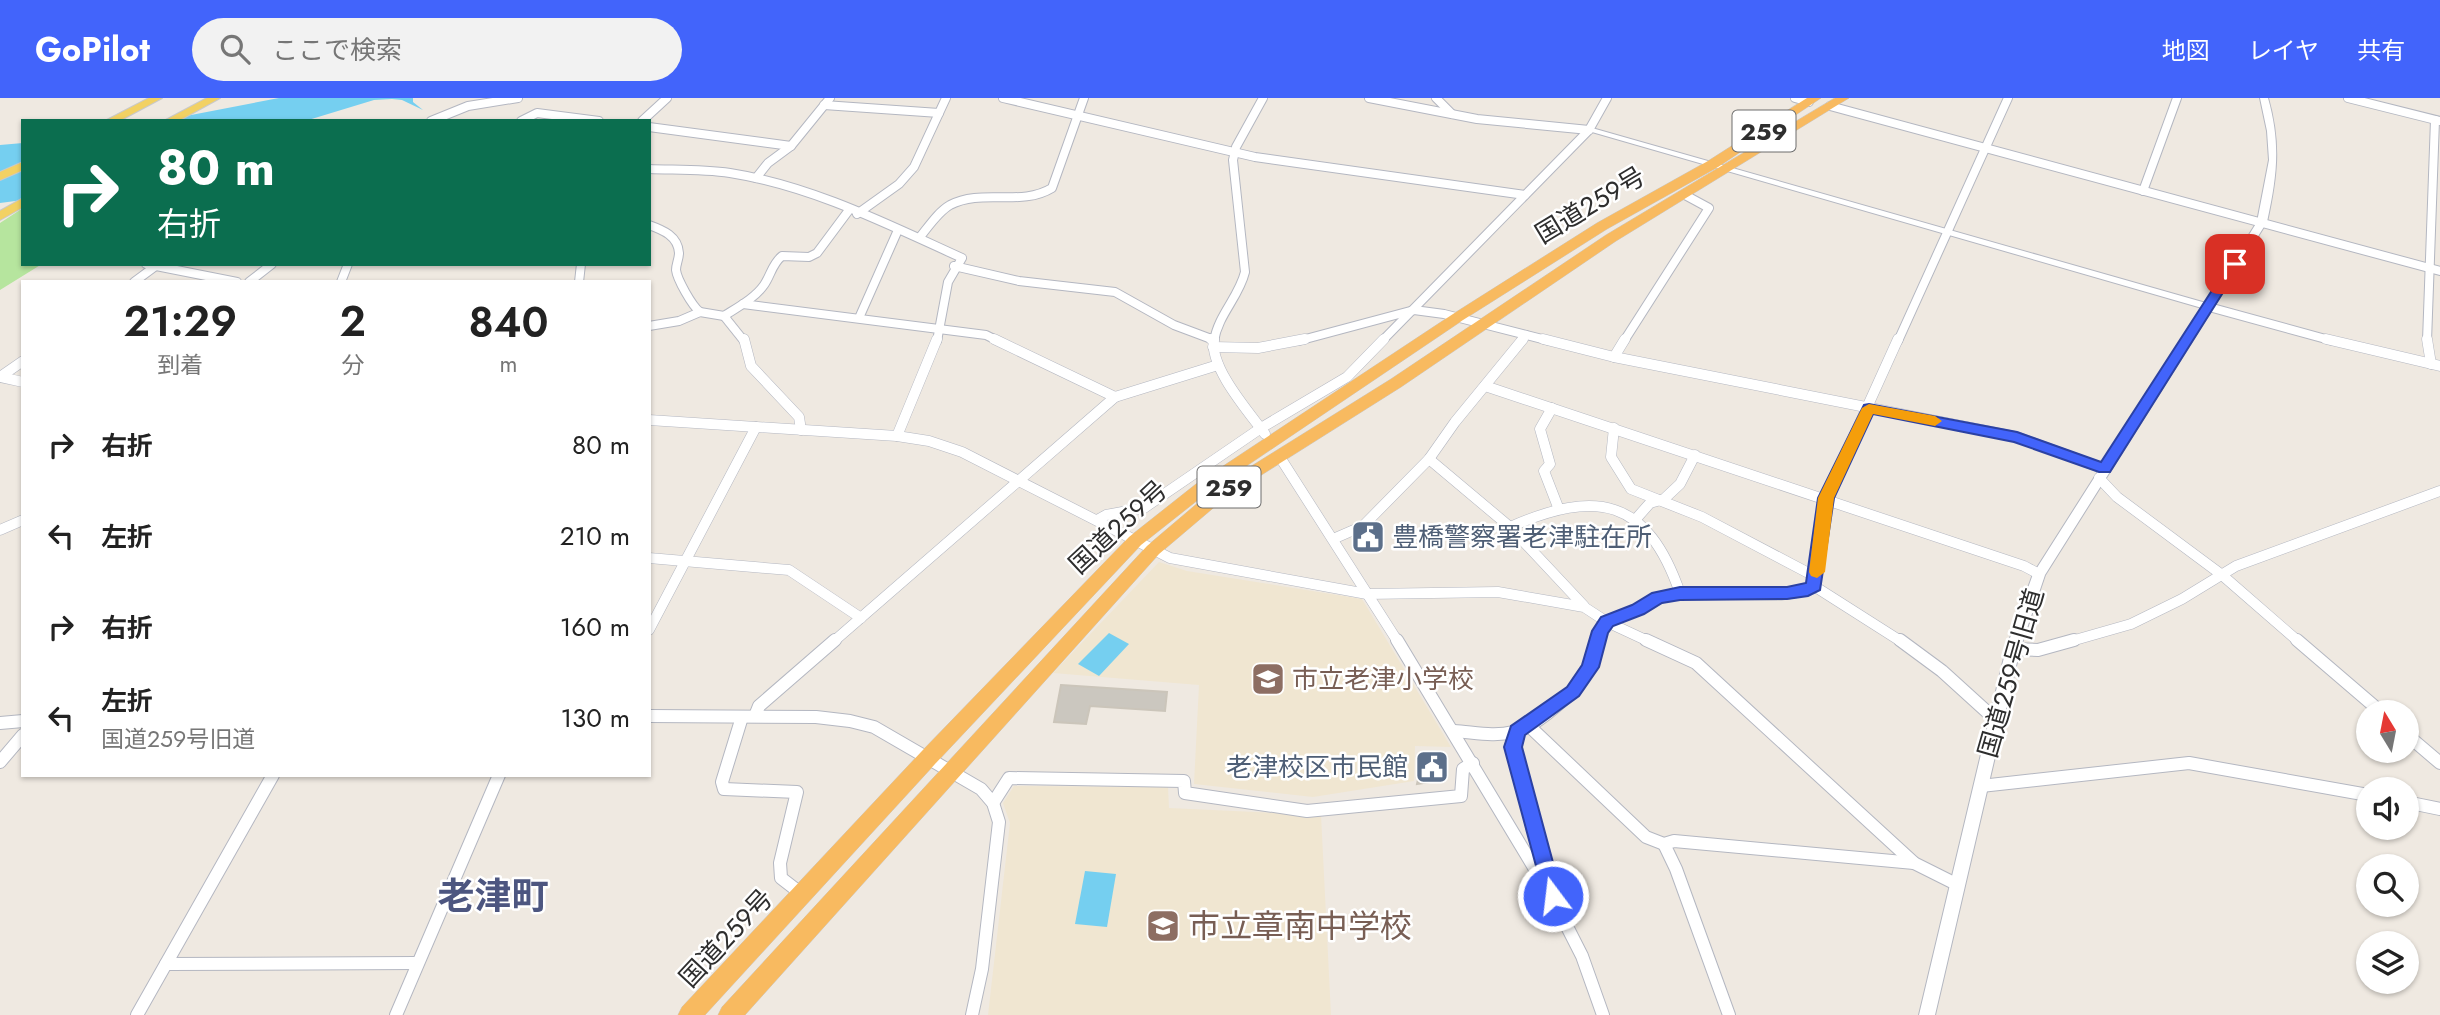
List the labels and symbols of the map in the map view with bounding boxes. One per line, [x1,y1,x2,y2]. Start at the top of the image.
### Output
road number: 259 [1732,111,1796,152]
street label: 国道259号 [1528,157,1652,253]
pin [2205,234,2265,294]
road number: 259 [1198,466,1260,508]
street label: 国道259号 [1060,471,1176,583]
public building icon: 豊橋警察署老津駐在所 [1349,518,1387,556]
place label: 豊橋警察署老津駐在所 [1392,518,1652,556]
street label: 国道259号旧道 [1969,584,2053,762]
school or university icon: 市立老津小学校 [1249,660,1287,698]
place label: 市立老津小学校 [1292,660,1474,698]
north arrow [2356,700,2418,763]
place label: 老津校区市民館 [1226,748,1408,786]
public building icon: 老津校区市民館 [1413,748,1451,786]
position arrow [1516,859,1590,933]
district label: 老津町 [438,869,549,923]
street label: 国道259号 [670,880,782,996]
place label: 市立章南中学校 [1188,903,1412,949]
school or university icon: 市立章南中学校 [1144,907,1182,945]

